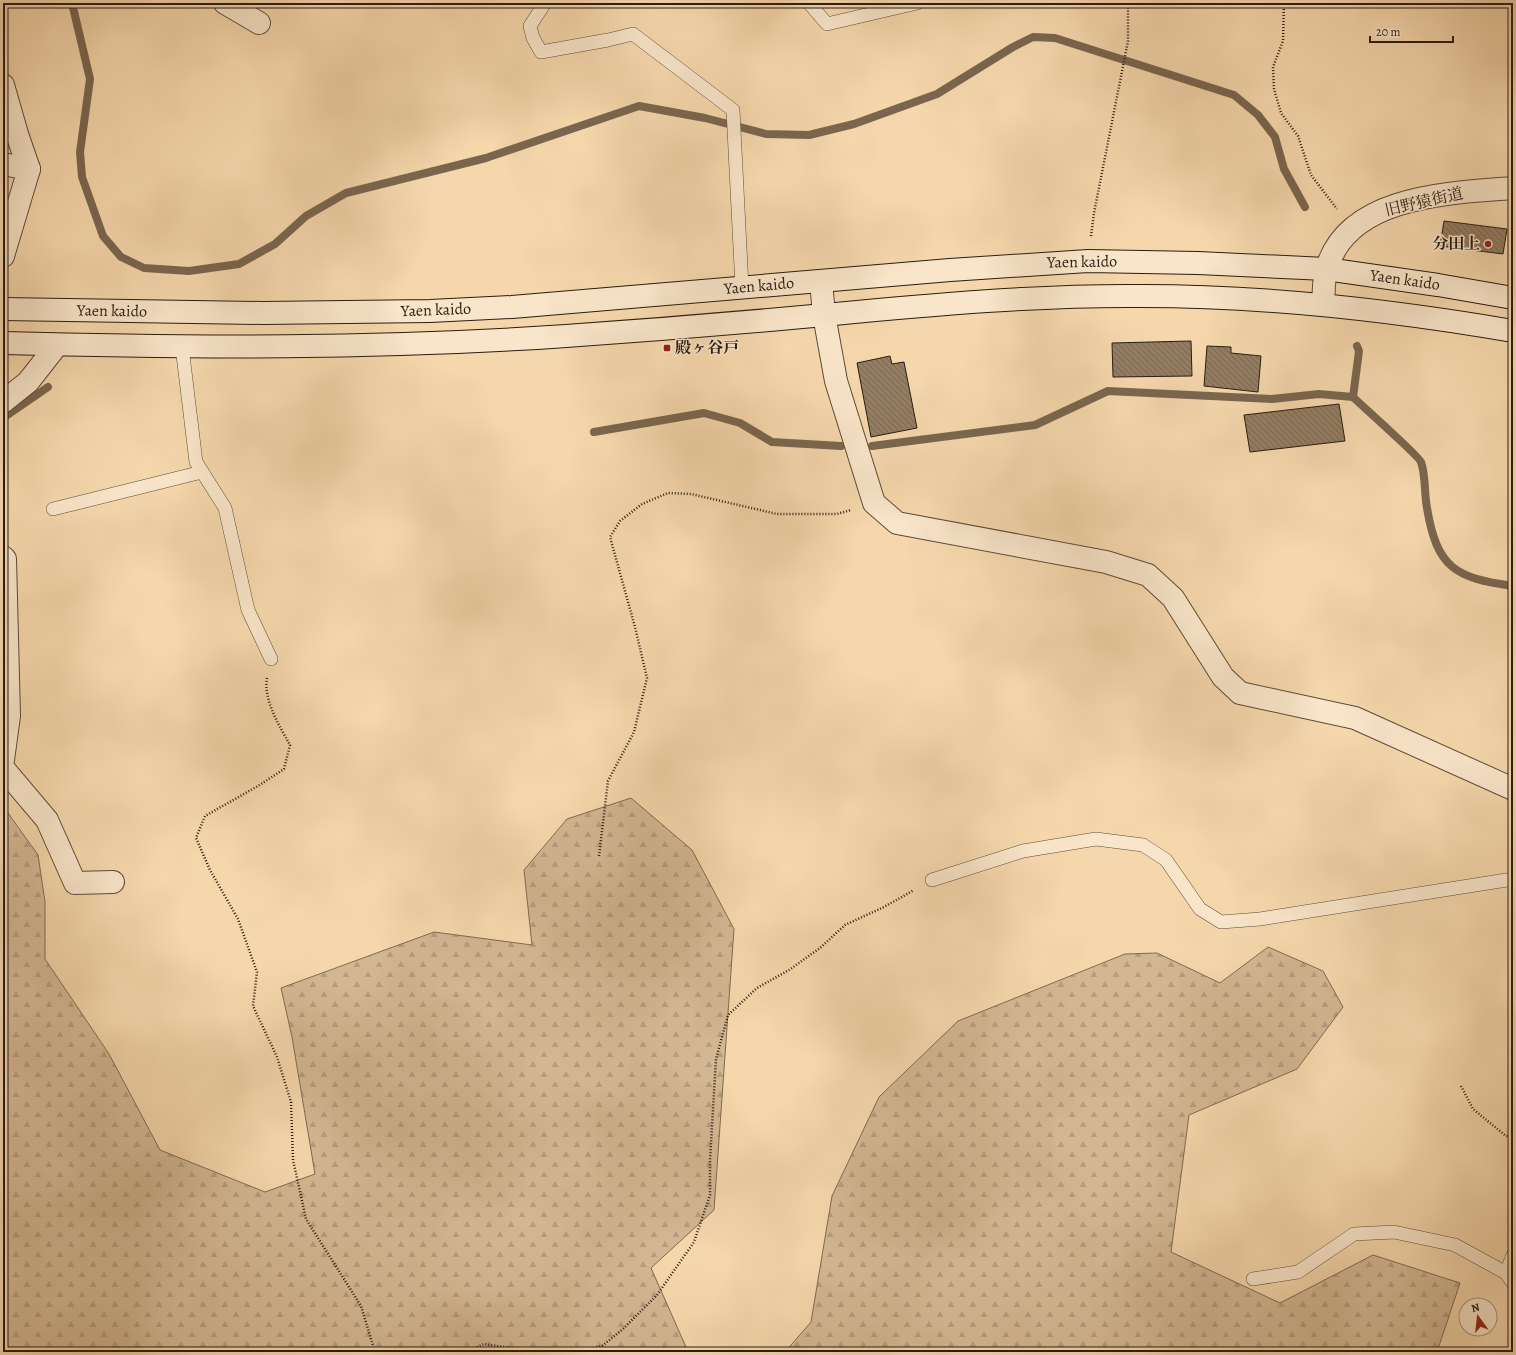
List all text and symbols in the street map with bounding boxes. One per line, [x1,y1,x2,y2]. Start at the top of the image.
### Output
scale bar [1370,18,1453,44]
text: 20 m [1376,24,1400,40]
street label: 旧野猿街道 [1383,182,1465,222]
place label: 分田上 [1432,233,1480,255]
marker: 分田上 [1483,239,1493,249]
street label: Yaen kaido [1046,250,1117,274]
street label: Yaen kaido [1368,264,1441,296]
street label: Yaen kaido [722,272,795,300]
street label: Yaen kaido [399,298,472,322]
street label: Yaen kaido [76,299,147,323]
place label: 殿ヶ谷戸 [675,337,739,359]
marker: 殿ヶ谷戸 [662,343,672,353]
north arrow [1458,1297,1498,1337]
text: N [1470,1300,1481,1316]

